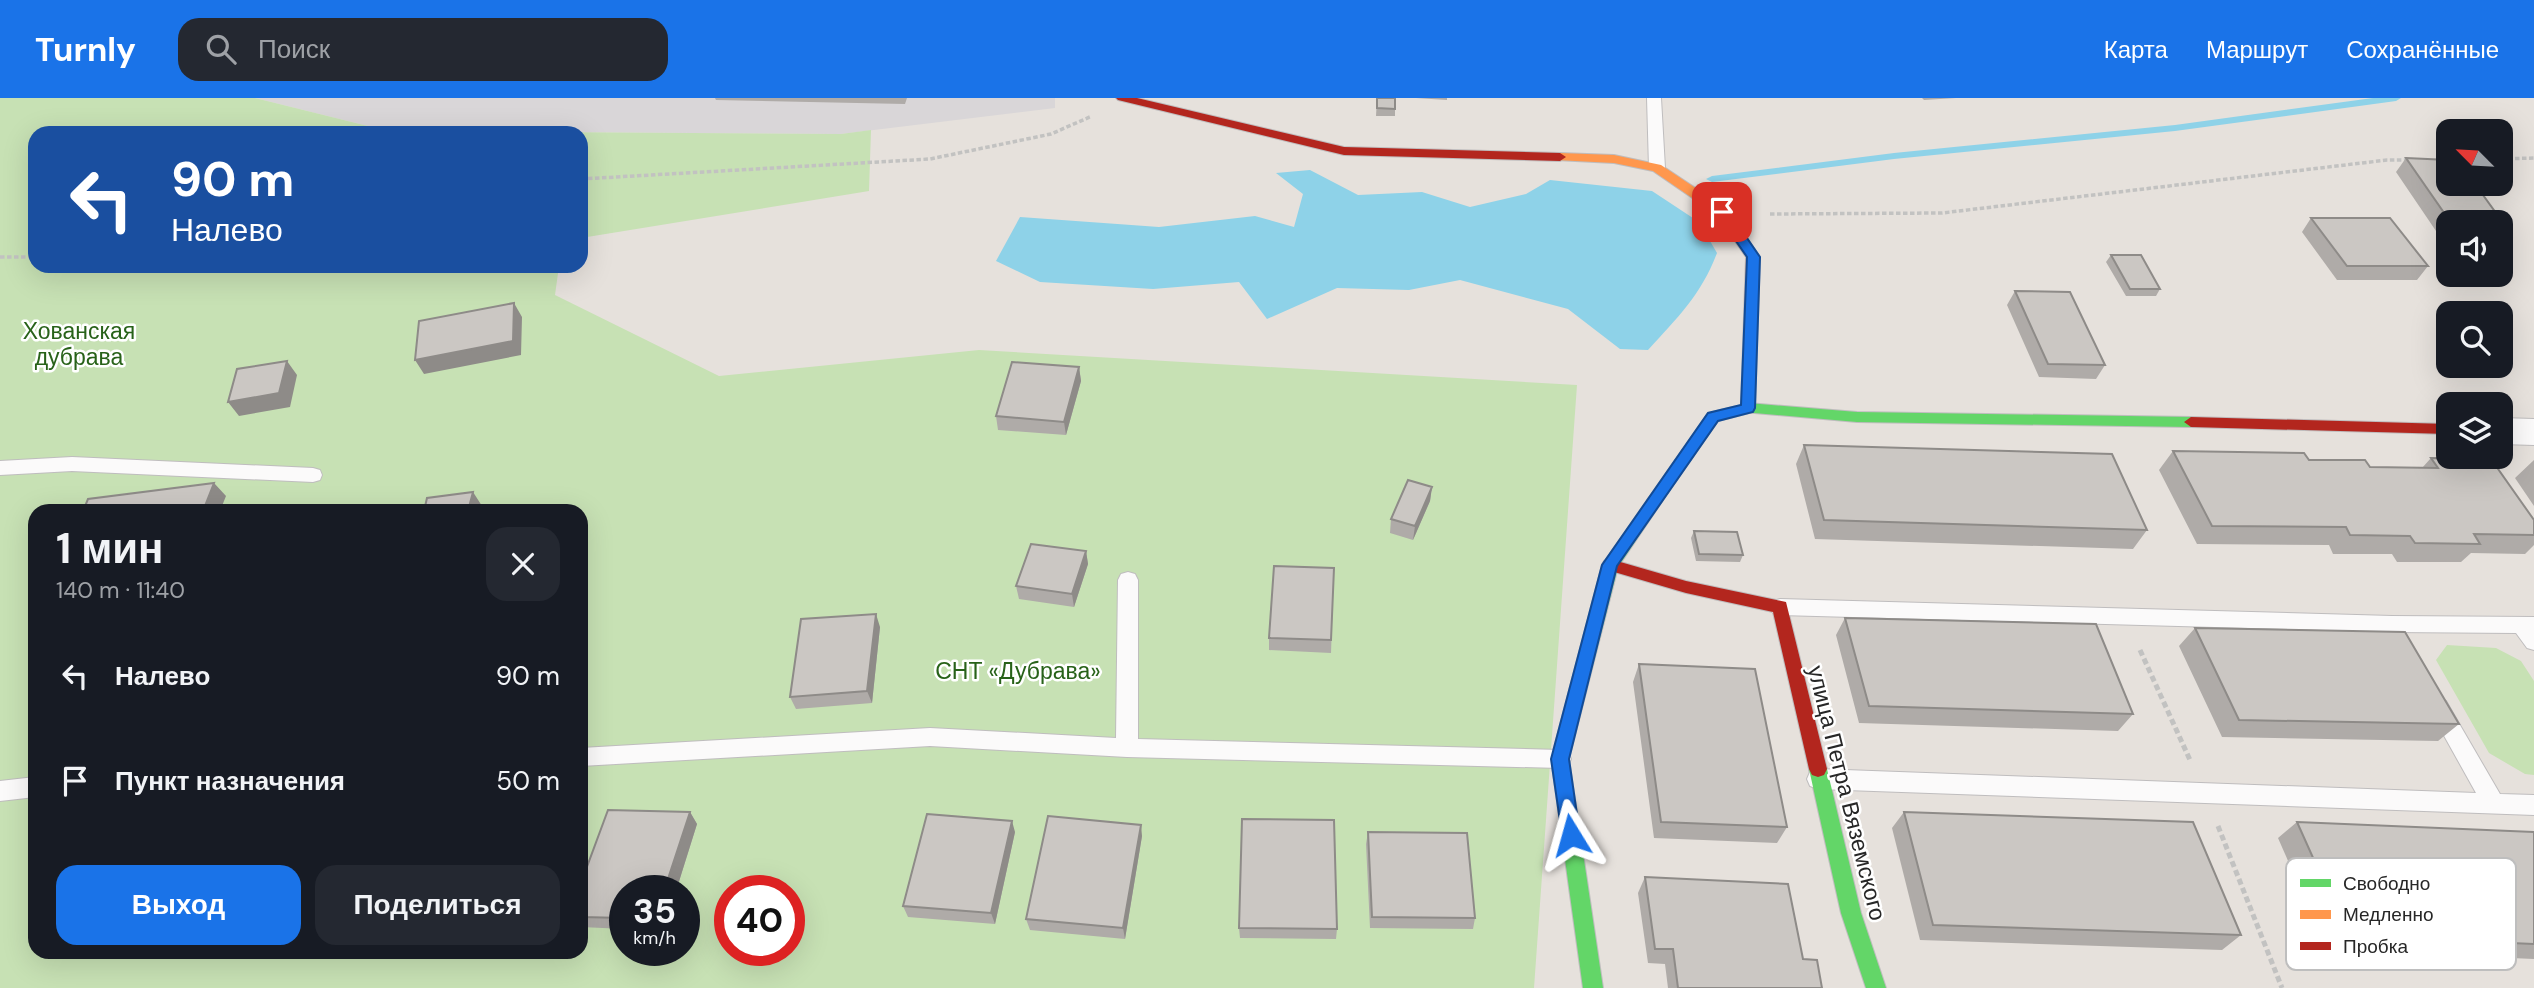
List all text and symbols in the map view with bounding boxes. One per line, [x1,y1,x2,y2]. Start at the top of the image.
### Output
search box [178,18,668,81]
text: Turnly [35,28,136,71]
icon: search [202,30,240,68]
text: Поиск [258,32,330,66]
text: Карта [2104,34,2168,65]
text: Маршрут [2206,34,2308,65]
text: Сохранённые [2346,34,2499,65]
north arrow [2436,119,2513,196]
map controls [2436,119,2513,469]
text: 90 m [171,147,294,211]
icon: left [56,154,147,245]
pin [1692,182,1752,242]
icon: arrive [1703,193,1741,231]
text: Налево [171,209,283,251]
button: sound [2436,210,2513,287]
button: search [2436,301,2513,378]
park label: Хованская дубрава [23,316,135,372]
button: layers [2436,392,2513,469]
text: 1 мин [56,521,163,576]
button: close [486,527,560,601]
text: 140 m · 11:40 [56,575,185,605]
park label: СНТ «Дубрава» [935,656,1101,686]
icon: left [56,657,94,695]
text: Налево [115,659,210,693]
text: 90 m [496,659,560,693]
street label: улица Петра Вяземского [1801,662,1893,924]
icon: arrive [56,762,94,800]
text: Пункт назначения [115,764,345,798]
text: 50 m [496,764,560,798]
position arrow [1534,798,1608,872]
legend [2286,858,2516,970]
button: Выход [56,865,301,945]
button: Поделиться [315,865,560,945]
text: Свободно [2343,871,2430,896]
speed limit sign: 40 [714,875,805,966]
text: 35 [633,888,676,934]
text: Медленно [2343,902,2433,927]
text: km/h [633,926,676,950]
text: Пробка [2343,934,2408,959]

